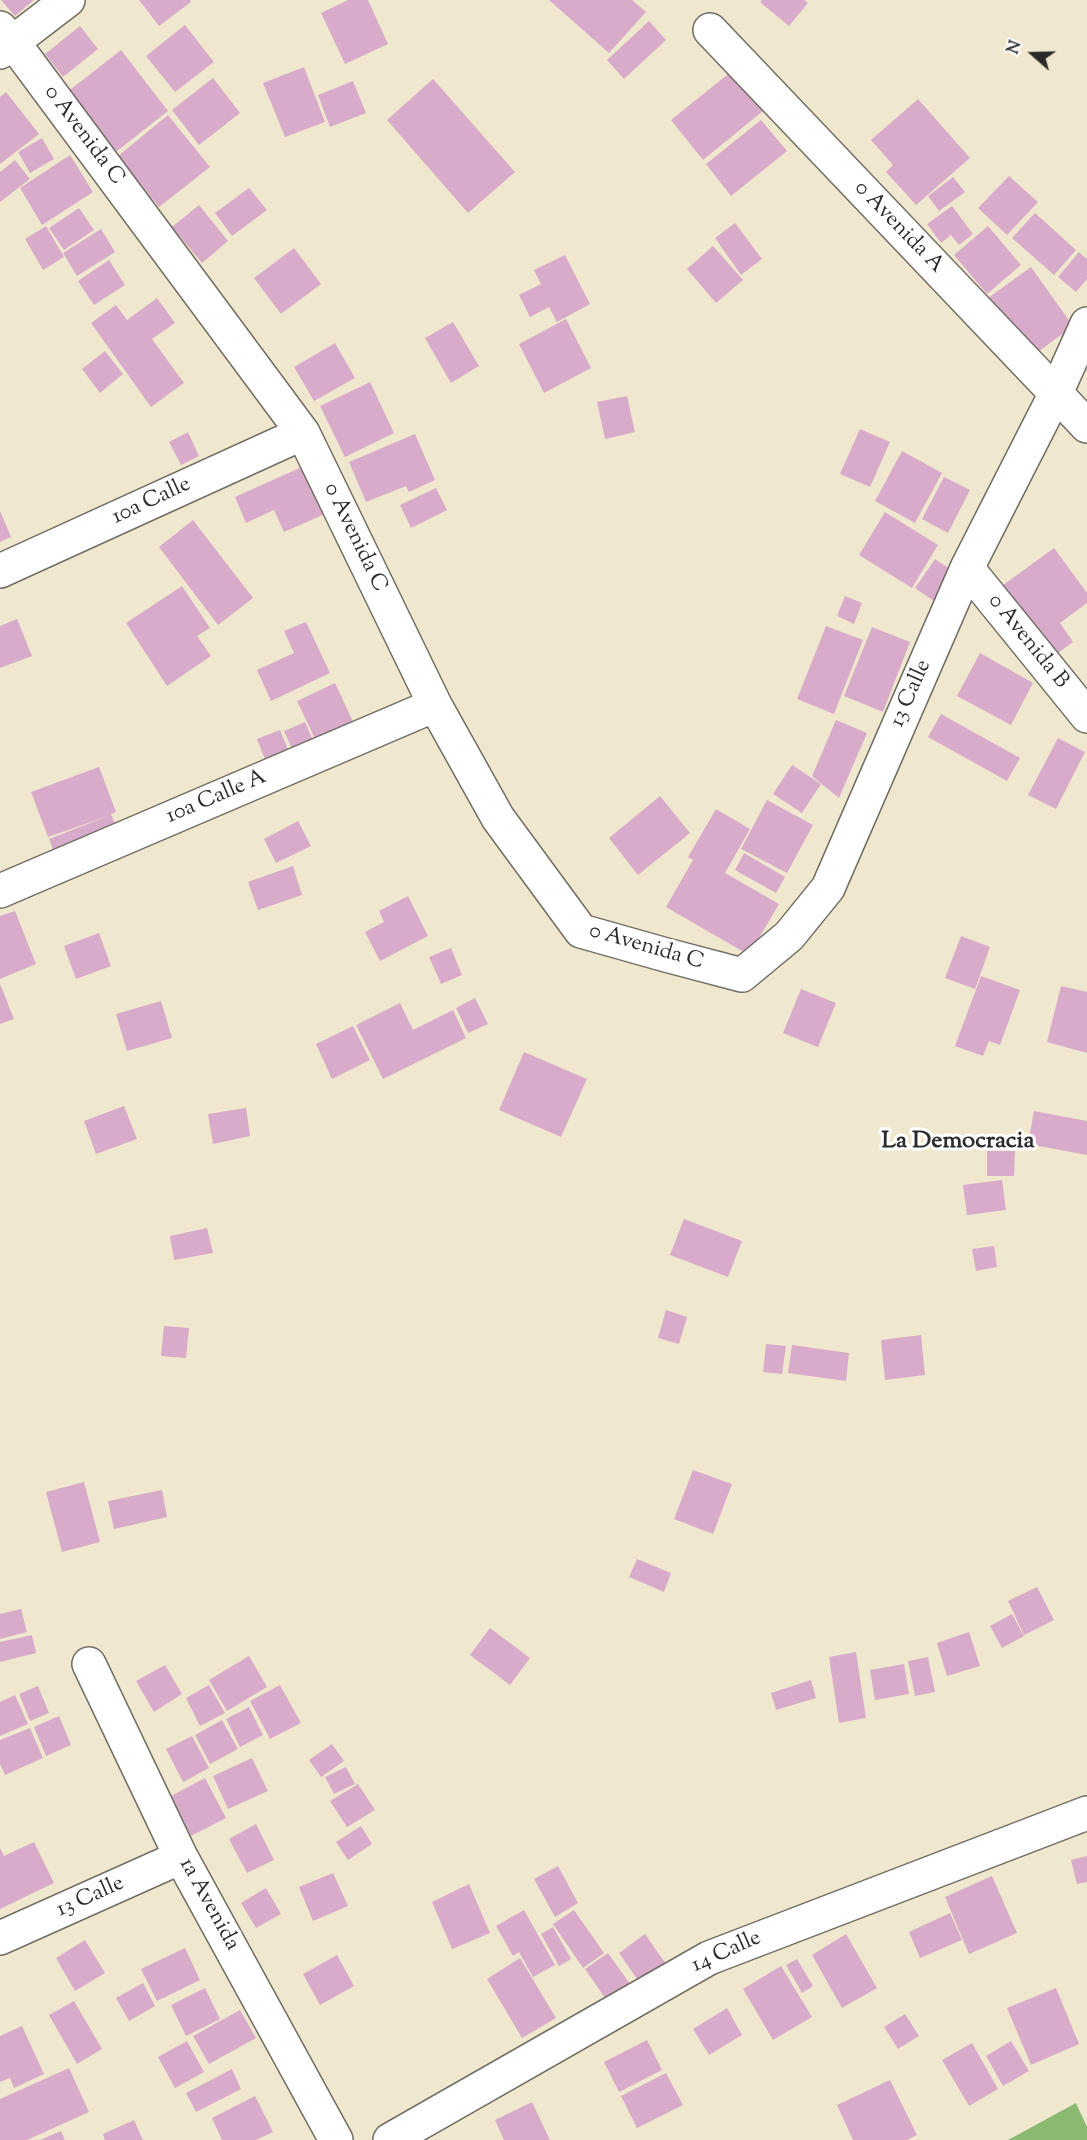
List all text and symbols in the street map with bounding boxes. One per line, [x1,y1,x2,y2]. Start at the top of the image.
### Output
north arrow [1003,24,1063,84]
text: N [1003,38,1029,58]
street label: 0 Avenida C [37,81,129,191]
street label: 0 Avenida A [847,176,949,280]
street label: 10a Calle [109,472,195,532]
street label: 0 Avenida C [316,479,392,597]
street label: 0 Avenida B [981,589,1073,695]
street label: 13 Calle [886,656,938,732]
street label: 10a Calle A [163,765,271,831]
street label: 0 Avenida C [586,919,706,977]
district label: La Democracia [882,1129,1034,1157]
street label: 1a Avenida [172,1854,244,1956]
street label: 13 Calle [53,1872,129,1924]
street label: 14 Calle [688,1926,766,1980]

